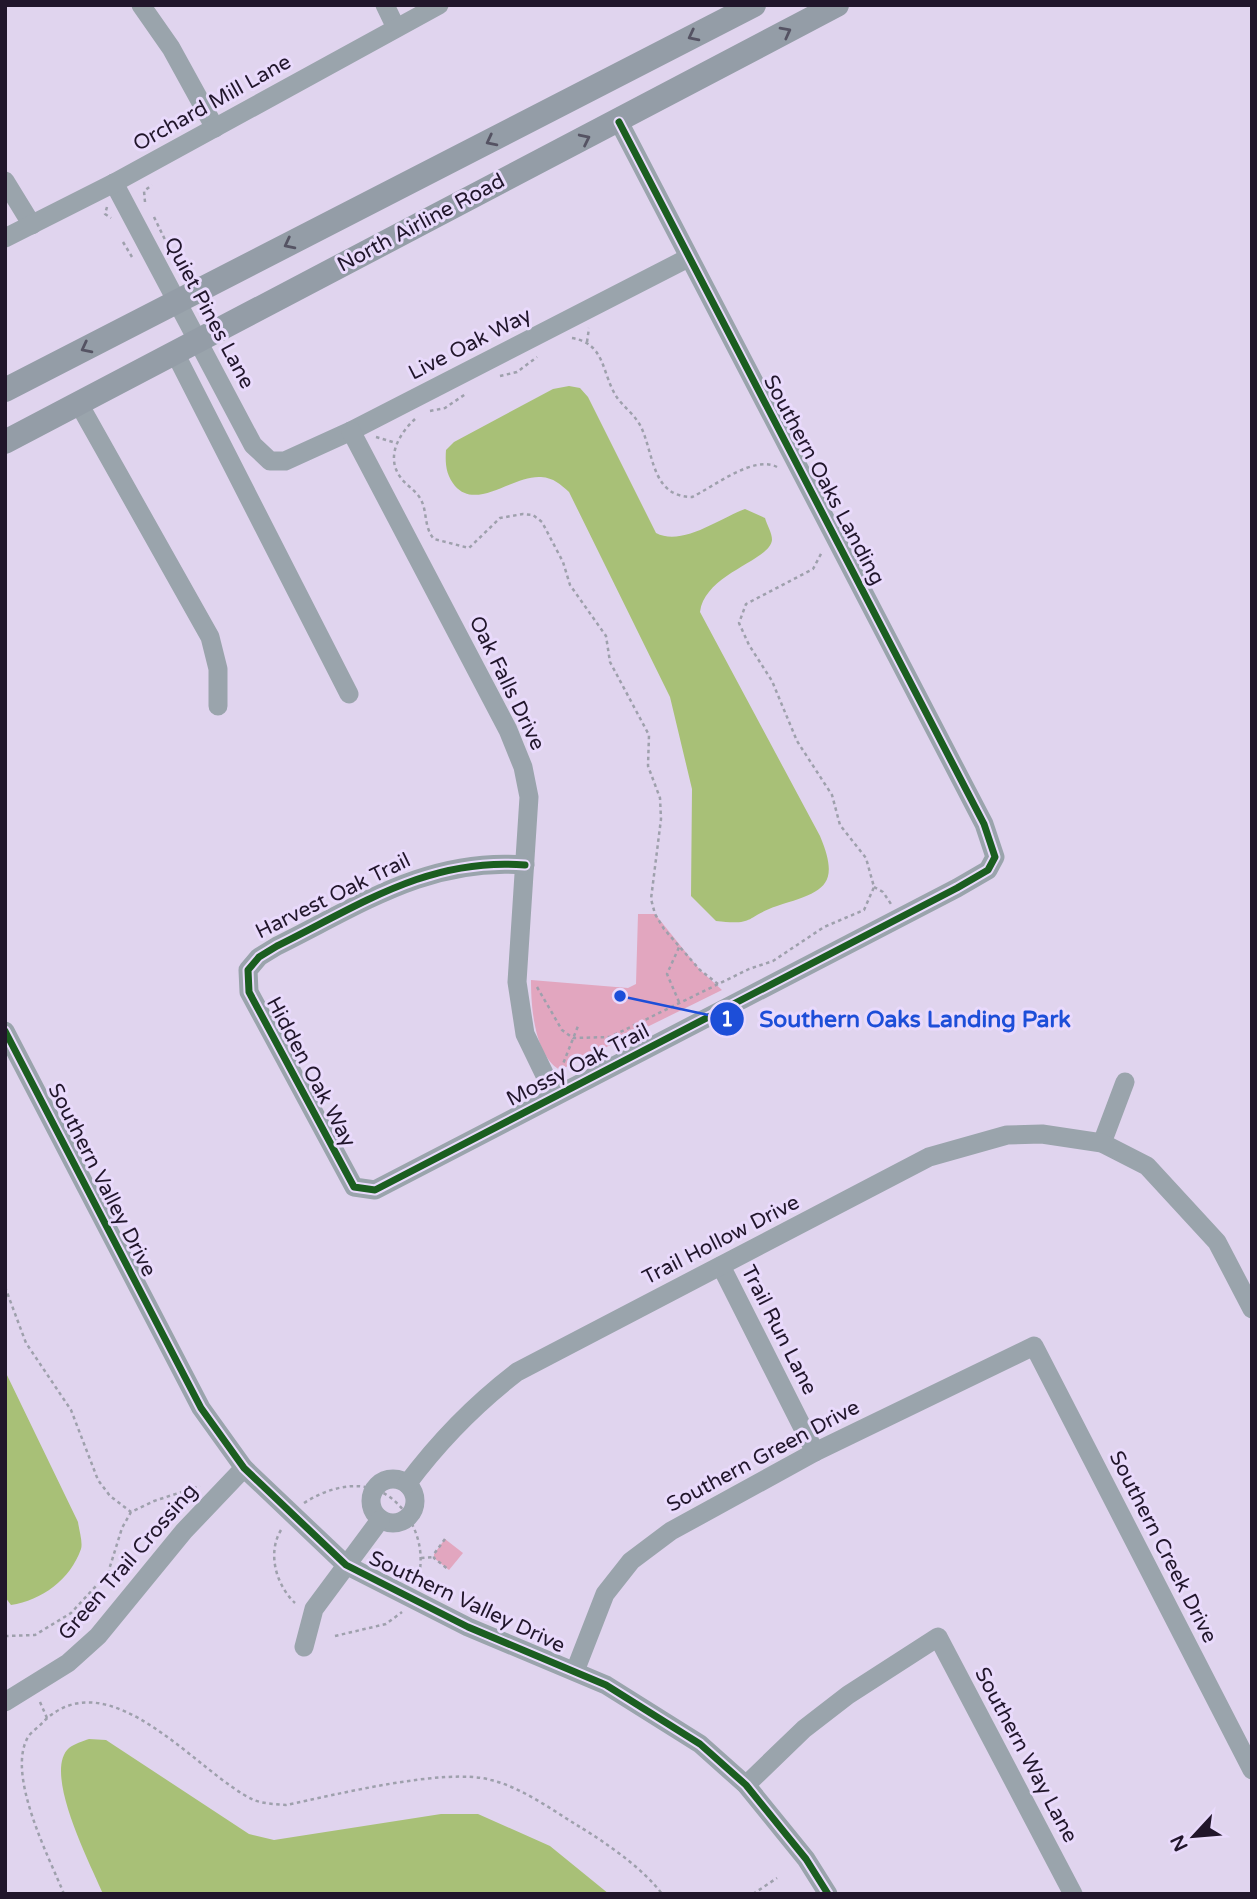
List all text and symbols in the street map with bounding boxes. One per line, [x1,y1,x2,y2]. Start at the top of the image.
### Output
one-way arrow [779,27,791,40]
one-way arrow [688,28,701,42]
street label: Orchard Mill Lane [129,49,295,157]
one-way arrow [486,132,498,146]
one-way arrow [578,133,590,147]
street label: North Airline Road [333,168,509,278]
street label: Quiet Pines Lane [158,233,260,393]
one-way arrow [284,236,296,250]
street label: Live Oak Way [404,302,536,386]
one-way arrow [81,340,93,354]
street label: Southern Oaks Landing [758,371,890,589]
street label: Oak Falls Drive [464,612,550,754]
street label: Harvest Oak Trail [251,848,415,944]
street label: Hidden Oak Way [261,993,361,1151]
callout: Southern Oaks Landing Park [710,997,1085,1041]
text: Southern Oaks Landing Park [759,1006,1071,1034]
text: 1 [720,1007,734,1032]
street label: Mossy Oak Trail [502,1018,654,1112]
street label: Southern Valley Drive [42,1079,162,1281]
street label: Trail Hollow Drive [638,1190,804,1290]
street label: Trail Run Lane [736,1261,822,1399]
street label: Southern Green Drive [662,1394,864,1517]
street label: Southern Creek Drive [1104,1447,1222,1647]
street label: Green Trail Crossing [53,1479,203,1645]
street label: Southern Valley Drive [365,1546,569,1658]
street label: Southern Way Lane [969,1663,1083,1847]
north arrow [1159,1801,1229,1871]
text: N [1166,1831,1193,1855]

